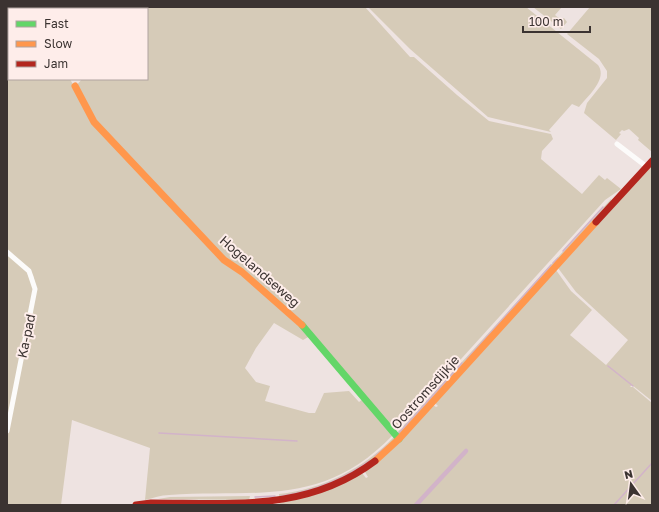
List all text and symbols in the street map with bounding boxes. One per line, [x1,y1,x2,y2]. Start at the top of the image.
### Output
legend [8,8,148,80]
scale bar [523,8,590,34]
text: 100 m [529,14,563,29]
text: Fast [44,16,69,31]
text: Slow [44,36,72,51]
text: Jam [44,56,68,71]
street label: Hogelandseweg [217,232,303,310]
street label: Ka-pad [14,313,38,359]
street label: Oostromsdijkje [388,352,462,432]
north arrow [611,464,651,504]
text: N [623,466,634,481]

